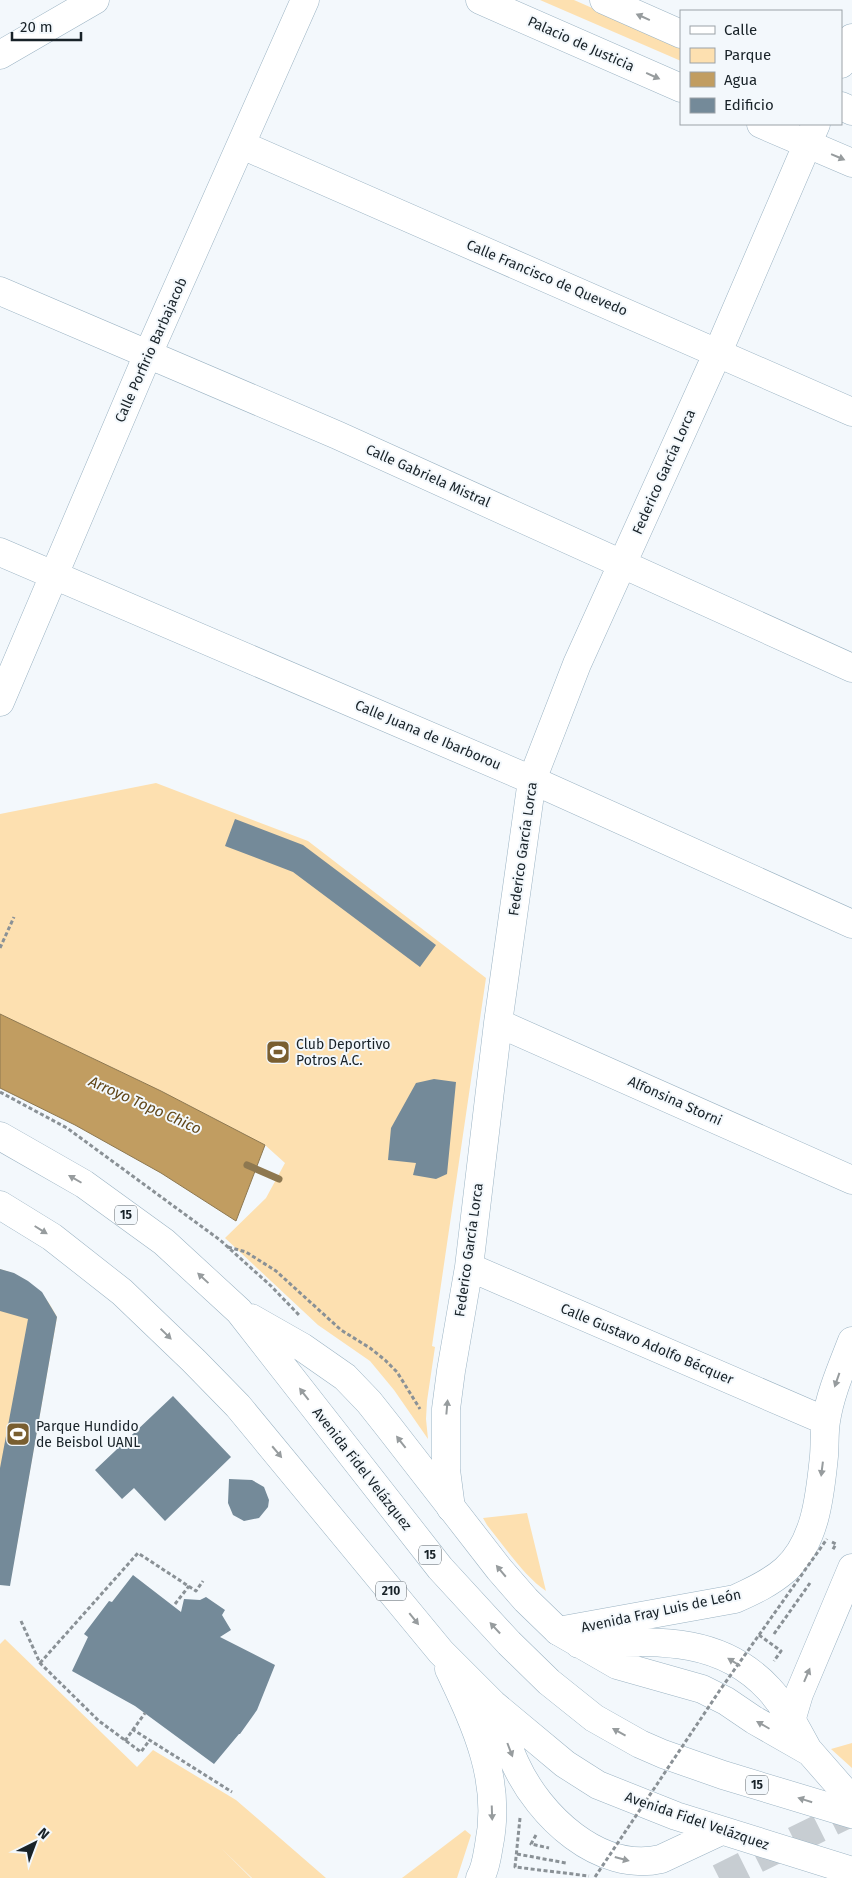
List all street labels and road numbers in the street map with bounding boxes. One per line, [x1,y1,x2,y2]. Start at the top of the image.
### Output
street label: Palacio de Justicia [525,13,637,75]
street label: Calle Francisco de Quevedo [464,236,630,320]
street label: Calle Porfirio Barbajacob [111,275,191,425]
street label: Federico García Lorca [629,407,699,537]
street label: Calle Gabriela Mistral [363,441,493,511]
street label: Calle Juana de Ibarborou [352,696,504,774]
street label: Federico García Lorca [505,781,541,917]
street label: Alfonsina Storni [625,1073,725,1129]
street label: Federico García Lorca [451,1182,487,1318]
road number: 15 [115,1206,137,1224]
street label: Calle Gustavo Adolfo Bécquer [558,1300,737,1388]
street label: Avenida Fidel Velázquez [309,1404,415,1534]
road number: 15 [419,1546,441,1564]
road number: 210 [376,1582,406,1600]
street label: Avenida Fray Luis de León [579,1586,743,1636]
road number: 15 [746,1776,768,1794]
street label: Avenida Fidel Velázquez [623,1788,771,1854]

